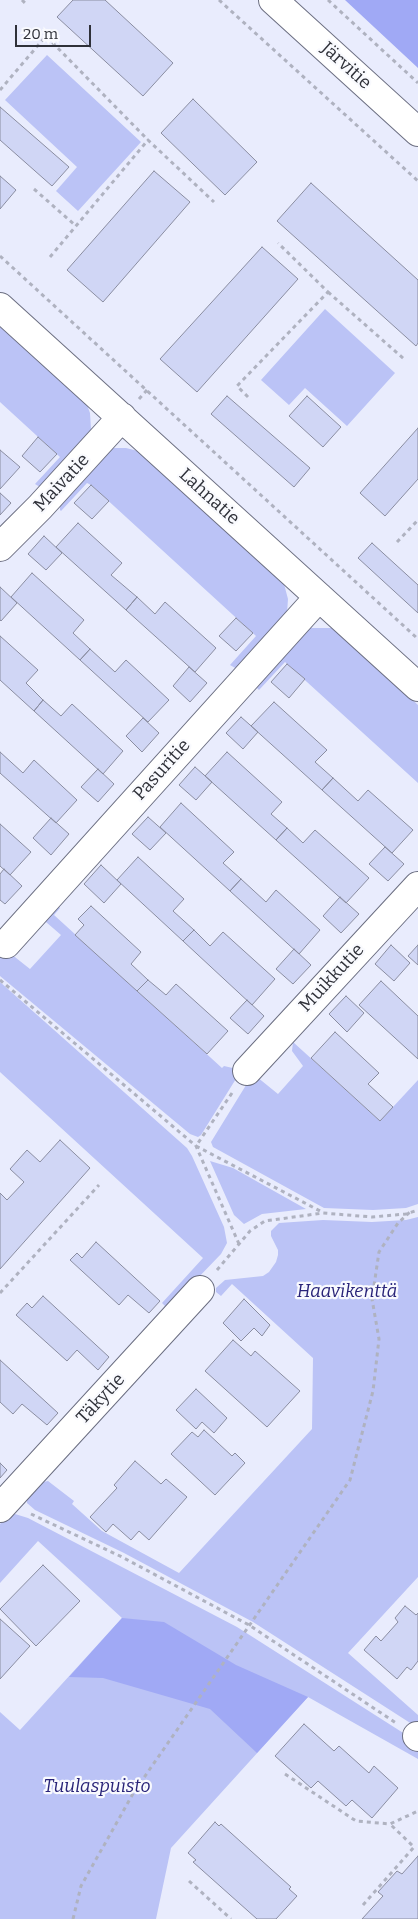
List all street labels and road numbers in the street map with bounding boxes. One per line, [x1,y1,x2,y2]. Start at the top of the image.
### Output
street label: Järvitie [316,38,376,94]
street label: Maivatie [30,450,94,516]
street label: Lahnatie [174,464,244,530]
street label: Pasuritie [129,735,195,805]
street label: Muikkutie [295,939,369,1017]
street label: Täkytie [72,1369,130,1429]

